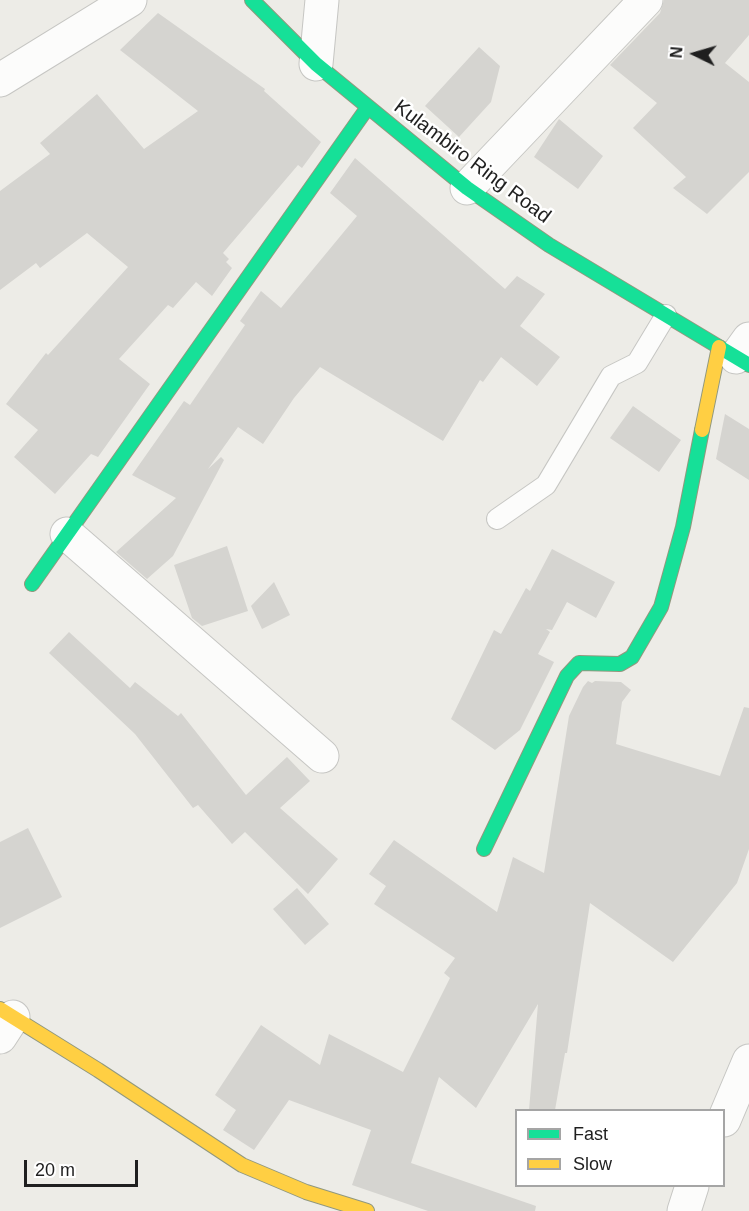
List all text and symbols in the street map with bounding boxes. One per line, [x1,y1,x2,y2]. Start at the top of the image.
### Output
north arrow [665,24,725,84]
text: N [668,46,686,59]
street label: Kulambiro Ring Road [389,95,555,229]
legend [515,1109,725,1187]
text: Fast [573,1124,608,1144]
scale bar [27,1148,141,1186]
text: Slow [573,1154,612,1174]
text: 20 m [35,1160,75,1180]

